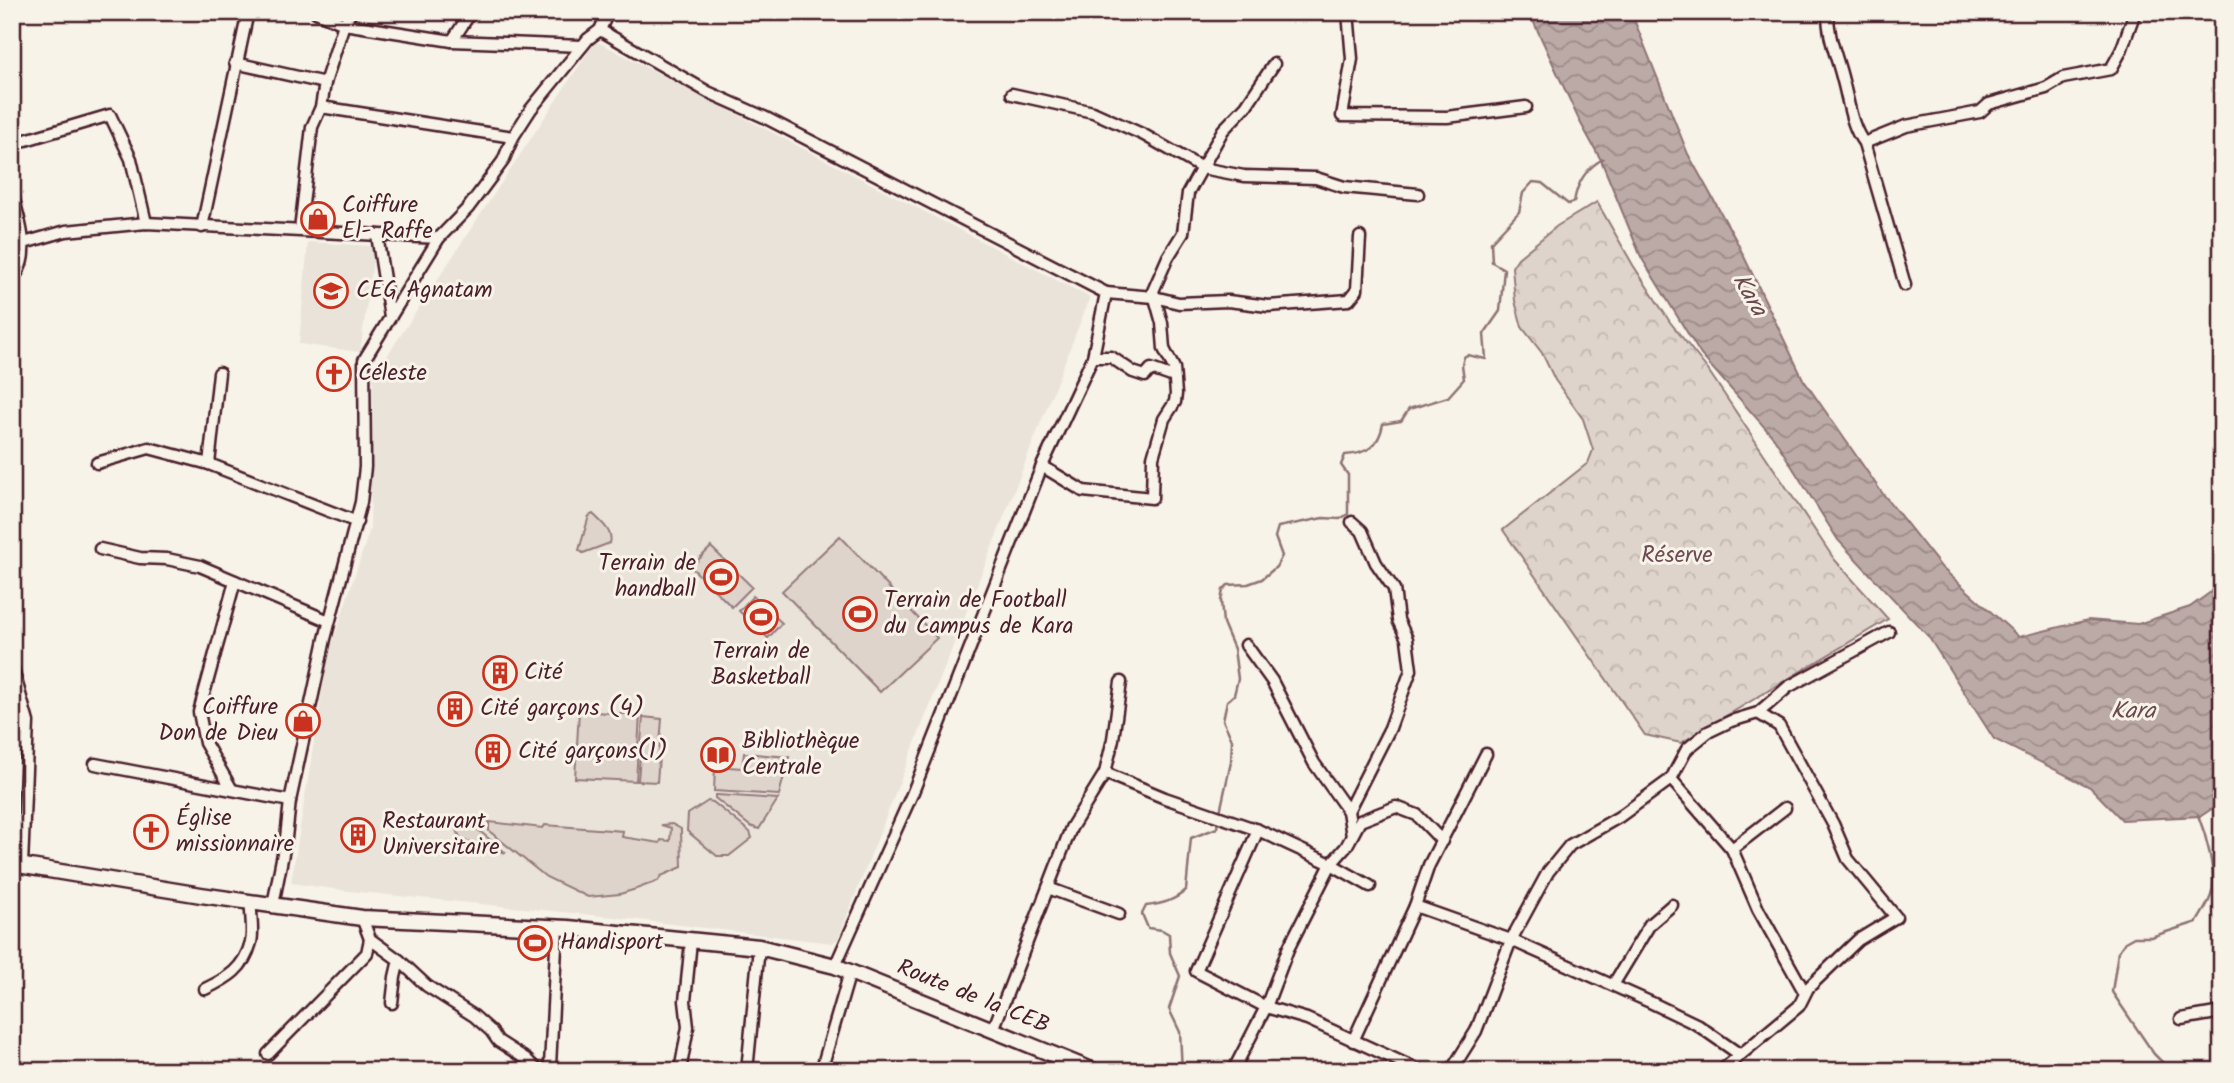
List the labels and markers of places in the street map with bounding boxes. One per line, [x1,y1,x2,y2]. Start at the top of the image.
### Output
place label: Coiffure El- Raffe [342,188,433,250]
shop icon: Coiffure El- Raffe [299,200,337,238]
school or university icon: CEG Agnatam [312,272,350,310]
place label: CEG Agnatam [356,273,492,309]
church icon: Céleste [315,355,353,393]
place label: Céleste [358,356,427,392]
place label: Terrain de handball [599,546,696,608]
sports icon: Terrain de handball [702,558,740,596]
place label: Terrain de Football du Campus de Kara [884,583,1074,645]
sports icon: Terrain de Football du Campus de Kara [841,595,879,633]
sports icon: Terrain de Basketball [742,598,780,636]
place label: Terrain de Basketball [711,634,811,696]
building icon: Cité [481,654,519,692]
place label: Cité [524,655,563,691]
place label: Coiffure Don de Dieu [158,690,278,752]
building icon: Cité garçons (4) [436,690,474,728]
place label: Cité garçons (4) [480,691,644,727]
shop icon: Coiffure Don de Dieu [284,702,322,740]
place label: Bibliothèque Centrale [742,724,859,786]
building icon: Cité garçons(1) [474,733,512,771]
place label: Cité garçons(1) [518,734,668,770]
library icon: Bibliothèque Centrale [699,736,737,774]
place label: Église missionnaire [176,801,294,863]
place label: Restaurant Universitaire [382,804,500,866]
church icon: Église missionnaire [132,813,170,851]
building icon: Restaurant Universitaire [339,816,377,854]
sports icon: Handisport [516,924,554,962]
place label: Handisport [560,925,664,961]

